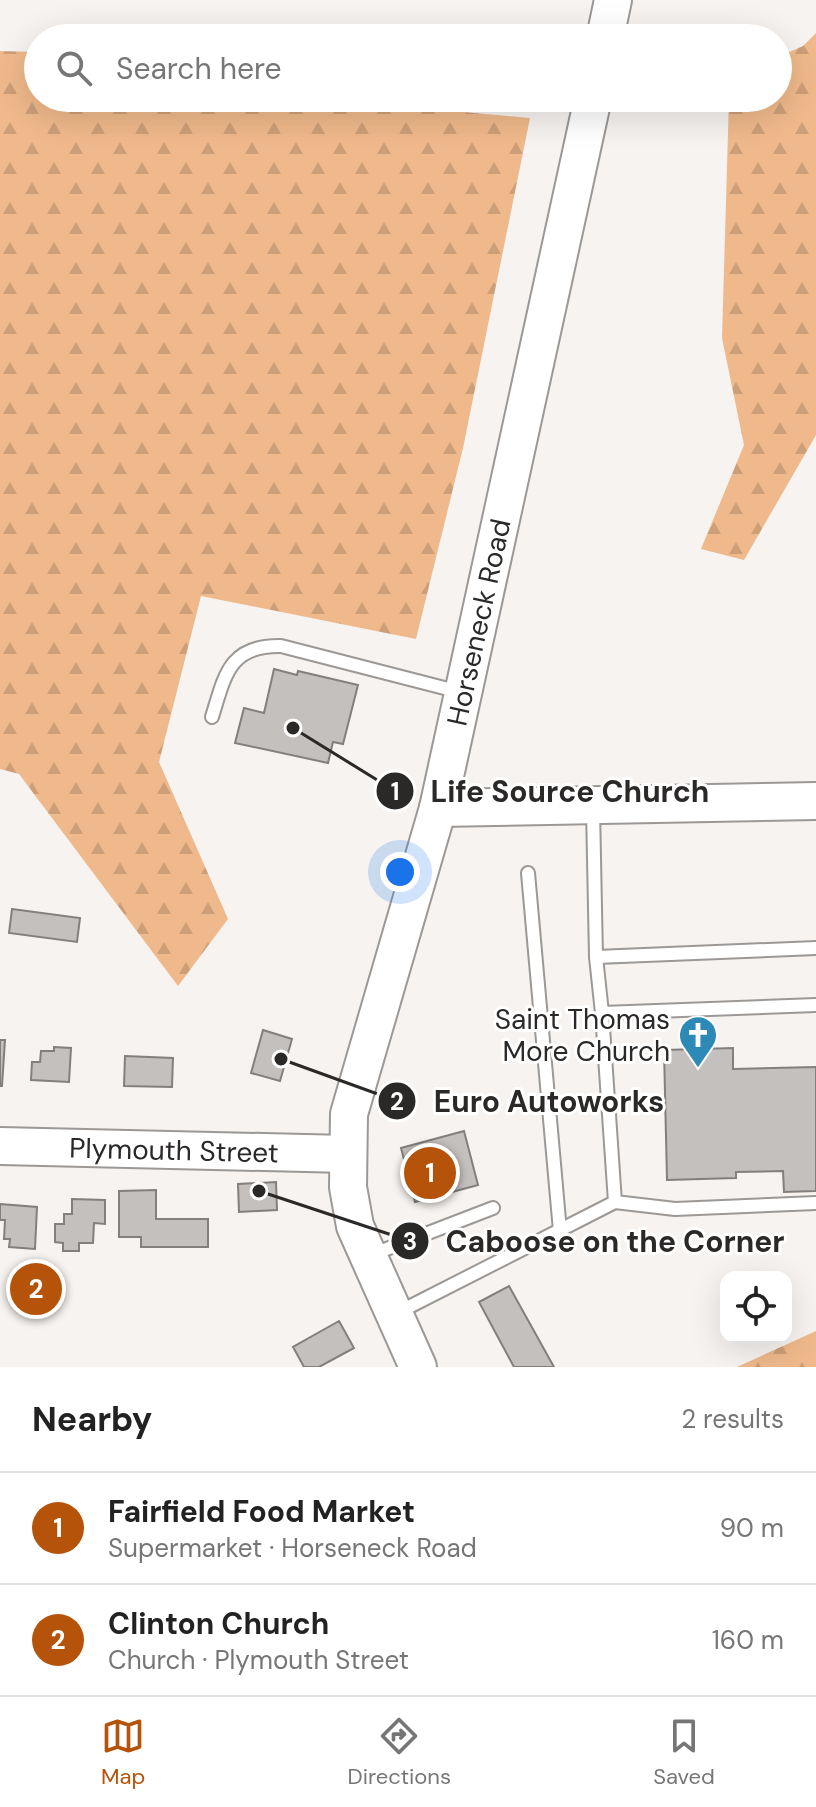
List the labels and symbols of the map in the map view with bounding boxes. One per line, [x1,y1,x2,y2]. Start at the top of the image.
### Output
street label: Horseneck Road [438,515,519,729]
callout: Life Source Church [375,764,726,818]
text: Life Source Church [431,772,709,811]
text: 1 [391,776,399,807]
your location [380,852,420,892]
place label: Saint Thomas More Church [495,1001,670,1070]
church icon: Saint Thomas More Church [677,1014,719,1069]
callout: Euro Autoworks [377,1074,680,1128]
text: Euro Autoworks [434,1082,664,1121]
text: 2 [390,1086,404,1117]
street label: Plymouth Street [69,1129,279,1171]
pin: 1 [404,1143,456,1203]
callout: Caboose on the Corner [390,1214,801,1268]
text: Caboose on the Corner [445,1222,785,1261]
text: 3 [403,1226,417,1257]
pin: 2 [10,1259,62,1319]

